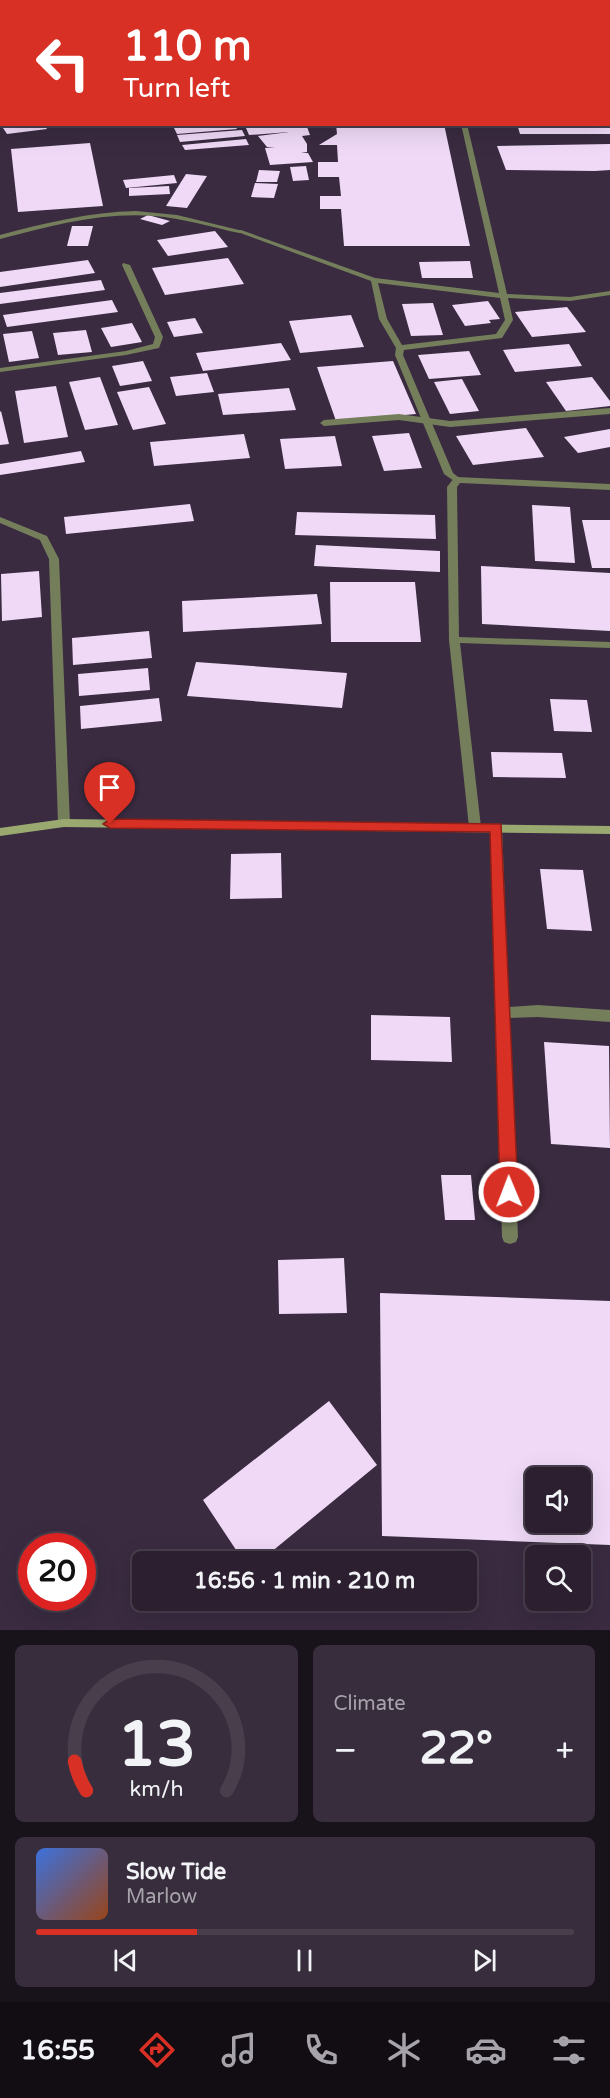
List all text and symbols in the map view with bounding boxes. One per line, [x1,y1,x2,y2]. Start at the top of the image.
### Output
text: 110 m [123,21,252,72]
icon: left [24,24,102,102]
text: Turn left [123,72,230,105]
pin [84,762,135,824]
icon: arrive [93,771,126,804]
position arrow [477,1160,541,1224]
map controls [525,1467,591,1611]
button: sound [525,1467,591,1533]
speed limit sign: 20 [18,1533,96,1611]
button: search [525,1545,591,1611]
text: 16:56 · 1 min · 210 m [194,1568,415,1594]
text: Climate [334,1692,406,1716]
text: 13 [117,1708,195,1783]
text: 22° [419,1722,493,1776]
text: − [334,1731,357,1770]
text: + [555,1731,574,1770]
text: km/h [129,1776,183,1802]
text: Slow Tide [126,1859,226,1885]
text: Marlow [126,1885,197,1909]
icon: previous [109,1944,142,1977]
icon: pause [288,1944,321,1977]
icon: next [468,1944,501,1977]
icon: directions [136,2029,178,2071]
icon: music [218,2029,260,2071]
icon: phone [300,2029,342,2071]
icon: climate [383,2029,425,2071]
icon: car [465,2029,507,2071]
icon: filters [548,2029,590,2071]
text: 16:55 [20,2034,95,2067]

